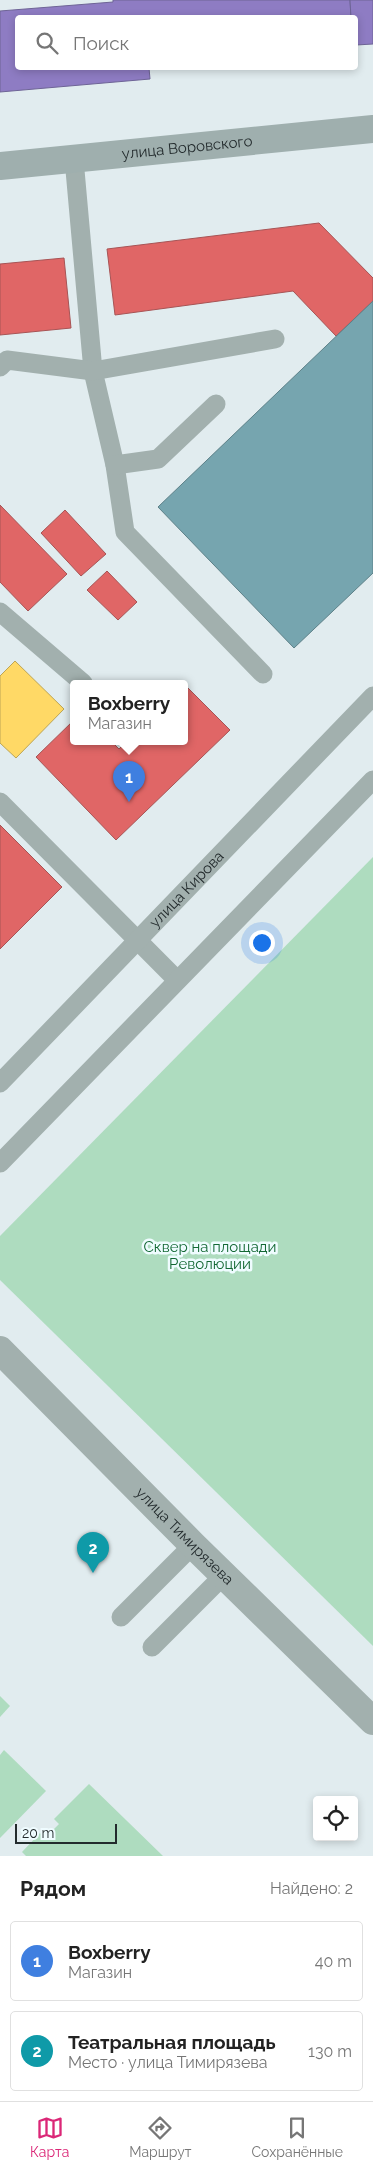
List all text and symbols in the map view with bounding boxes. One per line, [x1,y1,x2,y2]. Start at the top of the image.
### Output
search box [15,15,358,70]
icon: search [33,29,61,57]
text: Поиск [73,32,129,54]
street label: улица Воровского [121,132,253,163]
popup [70,680,188,745]
text: Boxberry [88,692,170,714]
text: Магазин [88,714,152,733]
pin: 1 [113,761,145,802]
street label: улица Кирова [146,847,228,931]
your location [249,930,275,956]
park label: Сквер на площади Революции [144,1238,276,1273]
street label: улица Тимирязева [132,1483,237,1589]
pin: 2 [77,1532,109,1573]
map controls [313,1796,358,1841]
button: locate [313,1796,358,1841]
scale bar [15,1821,118,1844]
text: 20 m [22,1825,54,1841]
text: Рядом [20,1876,86,1901]
text: Найдено: 2 [270,1879,353,1898]
text: Boxberry [68,1941,151,1963]
text: 1 [33,1952,41,1971]
text: 40 m [315,1952,352,1971]
text: Магазин [68,1963,132,1982]
text: Театральная площадь [68,2031,276,2053]
text: 2 [32,2042,42,2061]
text: 130 m [308,2042,352,2061]
text: Место · улица Тимирязева [68,2053,268,2072]
tab: Карта [30,2114,69,2160]
tab: Маршрут [129,2114,192,2160]
tab: Сохранённые [251,2114,343,2160]

